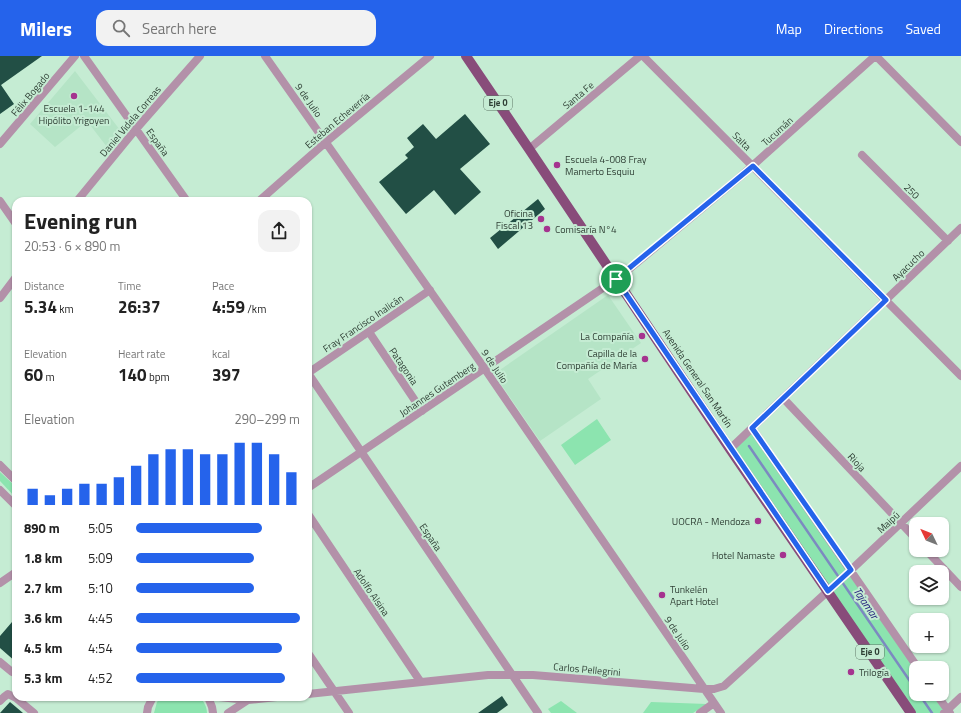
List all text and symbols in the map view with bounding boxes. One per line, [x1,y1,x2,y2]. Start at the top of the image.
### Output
search box [96,10,376,46]
text: Milers [20,14,72,43]
icon: search [110,17,132,39]
text: Search here [142,17,216,40]
text: Map [776,18,802,39]
text: Directions [824,18,883,39]
text: Saved [905,18,941,39]
street label: Félix Bogado [7,69,53,120]
street label: Santa Fe [559,78,597,113]
street label: 9 de Julio [291,80,326,120]
street label: Daniel Videla Correas [96,82,165,160]
street label: Esteban Echeverría [302,89,373,152]
marker: Escuela 1-144 Hipólito Yrigoyen [69,91,79,101]
road number: Eje 0 [484,96,512,110]
place label: Escuela 1-144 Hipólito Yrigoyen [39,101,109,128]
street label: Tucumán [758,113,797,150]
street label: España [142,125,173,159]
street label: Salta [729,129,754,154]
place label: Escuela 4-008 Fray Mamerto Esquiu [565,152,647,179]
marker: Escuela 4-008 Fray Mamerto Esquiu [552,160,562,170]
street label: 250 [900,180,923,203]
text: Evening run [24,204,137,238]
place label: Oficina Fiscal 13 [496,206,533,233]
button: share [258,210,300,252]
marker: Oficina Fiscal 13 [536,214,546,224]
place label: Comisaría N°4 [555,222,617,237]
marker: Comisaría N°4 [542,224,552,234]
text: 20:53 · 6 × 890 m [24,236,120,256]
street label: Ayacucho [889,246,928,285]
pin [599,262,633,296]
icon: arrive [605,268,627,290]
text: Distance [24,278,64,294]
text: Time [118,278,141,294]
text: Pace [212,278,234,294]
street label: Fray Francisco Inalicán [320,291,407,356]
text: 5.34 [24,294,57,320]
text: 26:37 [118,294,160,320]
text: 4:59 [212,294,245,320]
text: km [57,301,74,317]
text: /km [245,301,266,317]
street label: Avenida General San Martín [659,326,736,431]
place label: La Compañía [580,329,634,344]
marker: La Compañía [637,331,647,341]
street label: Patagonia [386,345,422,388]
text: Elevation [24,346,67,362]
text: Heart rate [118,346,165,362]
text: kcal [212,346,230,362]
street label: 9 de Julio [478,346,512,386]
place label: Capilla de la Compañía de María [556,346,637,373]
marker: Capilla de la Compañía de María [640,354,650,364]
street label: Johannes Gutemberg [396,358,478,420]
text: 60 [24,362,43,388]
text: 140 [118,362,147,388]
text: 397 [212,362,241,388]
text: m [43,369,55,385]
text: bpm [147,369,170,385]
text: Elevation [24,409,75,429]
text: 290–299 m [234,409,300,429]
street label: Rioja [844,450,869,475]
street label: Maipú [874,508,903,537]
place label: UOCRA - Mendoza [672,514,750,529]
marker: UOCRA - Mendoza [753,516,763,526]
north arrow [909,517,949,557]
map controls [909,517,949,701]
text: 890 m [24,518,60,538]
text: 5:05 [88,518,113,538]
street label: España [416,520,445,554]
text: 1.8 km [24,548,62,568]
text: 5:09 [88,548,113,568]
place label: Hotel Namaste [712,548,775,563]
marker: Hotel Namaste [778,550,788,560]
street label: Adolfo Alsina [350,565,393,619]
button: layers [909,565,949,605]
text: 2.7 km [24,578,62,598]
text: 5:10 [88,578,113,598]
place label: Tunkelén Apart Hotel [670,582,718,609]
water label: Tajamar [850,584,883,623]
marker: Tunkelén Apart Hotel [657,590,667,600]
text: 3.6 km [24,608,62,628]
text: 4:45 [88,608,113,628]
street label: 9 de Julio [661,613,695,653]
button: + [909,613,949,653]
text: 4.5 km [24,638,62,658]
text: 4:54 [88,638,113,658]
road number: Eje 0 [856,645,884,659]
street label: Carlos Pellegrini [553,659,621,680]
button: − [909,661,949,701]
place label: Trilogía [859,665,889,680]
marker: Trilogía [846,667,856,677]
text: 5.3 km [24,668,62,688]
text: 4:52 [88,668,113,688]

